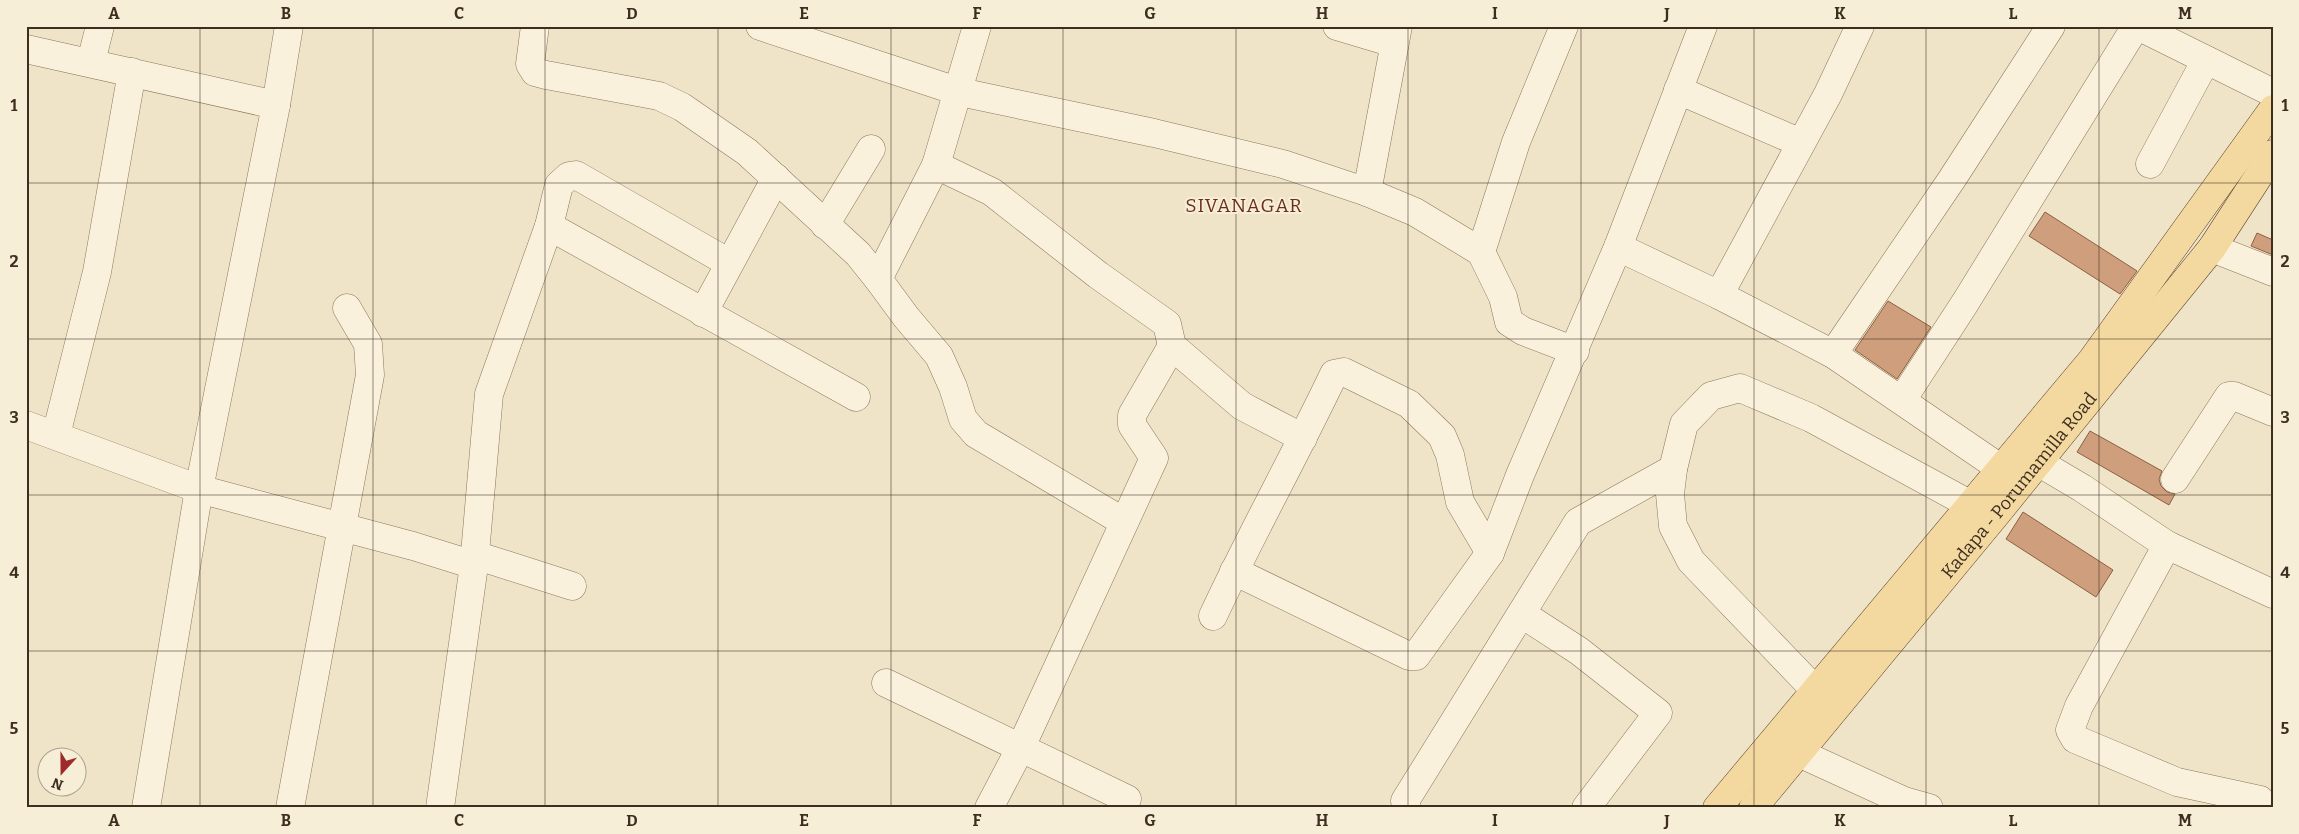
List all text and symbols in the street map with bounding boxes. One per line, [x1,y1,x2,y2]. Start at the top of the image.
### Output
text: A [108,4,120,23]
text: B [281,4,291,23]
text: C [454,4,464,23]
text: D [626,4,638,23]
text: E [799,4,809,23]
text: F [973,4,982,23]
text: G [1144,4,1156,23]
text: H [1316,4,1329,23]
text: I [1492,4,1498,23]
text: J [1663,4,1670,23]
text: K [1834,4,1846,23]
text: L [2009,4,2018,23]
text: M [2178,4,2192,23]
text: 1 [11,96,18,115]
text: 1 [2282,96,2289,115]
district label: SIVANAGAR [1185,194,1303,217]
text: 2 [9,252,19,271]
text: 2 [2280,252,2290,271]
street label: Kadapa - Porumamilla Road [1937,388,2102,583]
text: 3 [9,408,19,427]
text: 3 [2280,408,2290,427]
text: 4 [9,563,19,582]
text: 4 [2280,563,2290,582]
text: 5 [10,719,19,738]
text: 5 [2281,719,2290,738]
north arrow [38,746,88,796]
text: N [49,774,66,794]
text: A [108,811,120,830]
text: B [281,811,291,830]
text: C [454,811,464,830]
text: D [626,811,638,830]
text: E [799,811,809,830]
text: F [973,811,982,830]
text: G [1144,811,1156,830]
text: H [1316,811,1329,830]
text: I [1492,811,1498,830]
text: J [1663,811,1670,830]
text: K [1834,811,1846,830]
text: L [2009,811,2018,830]
text: M [2178,811,2192,830]

